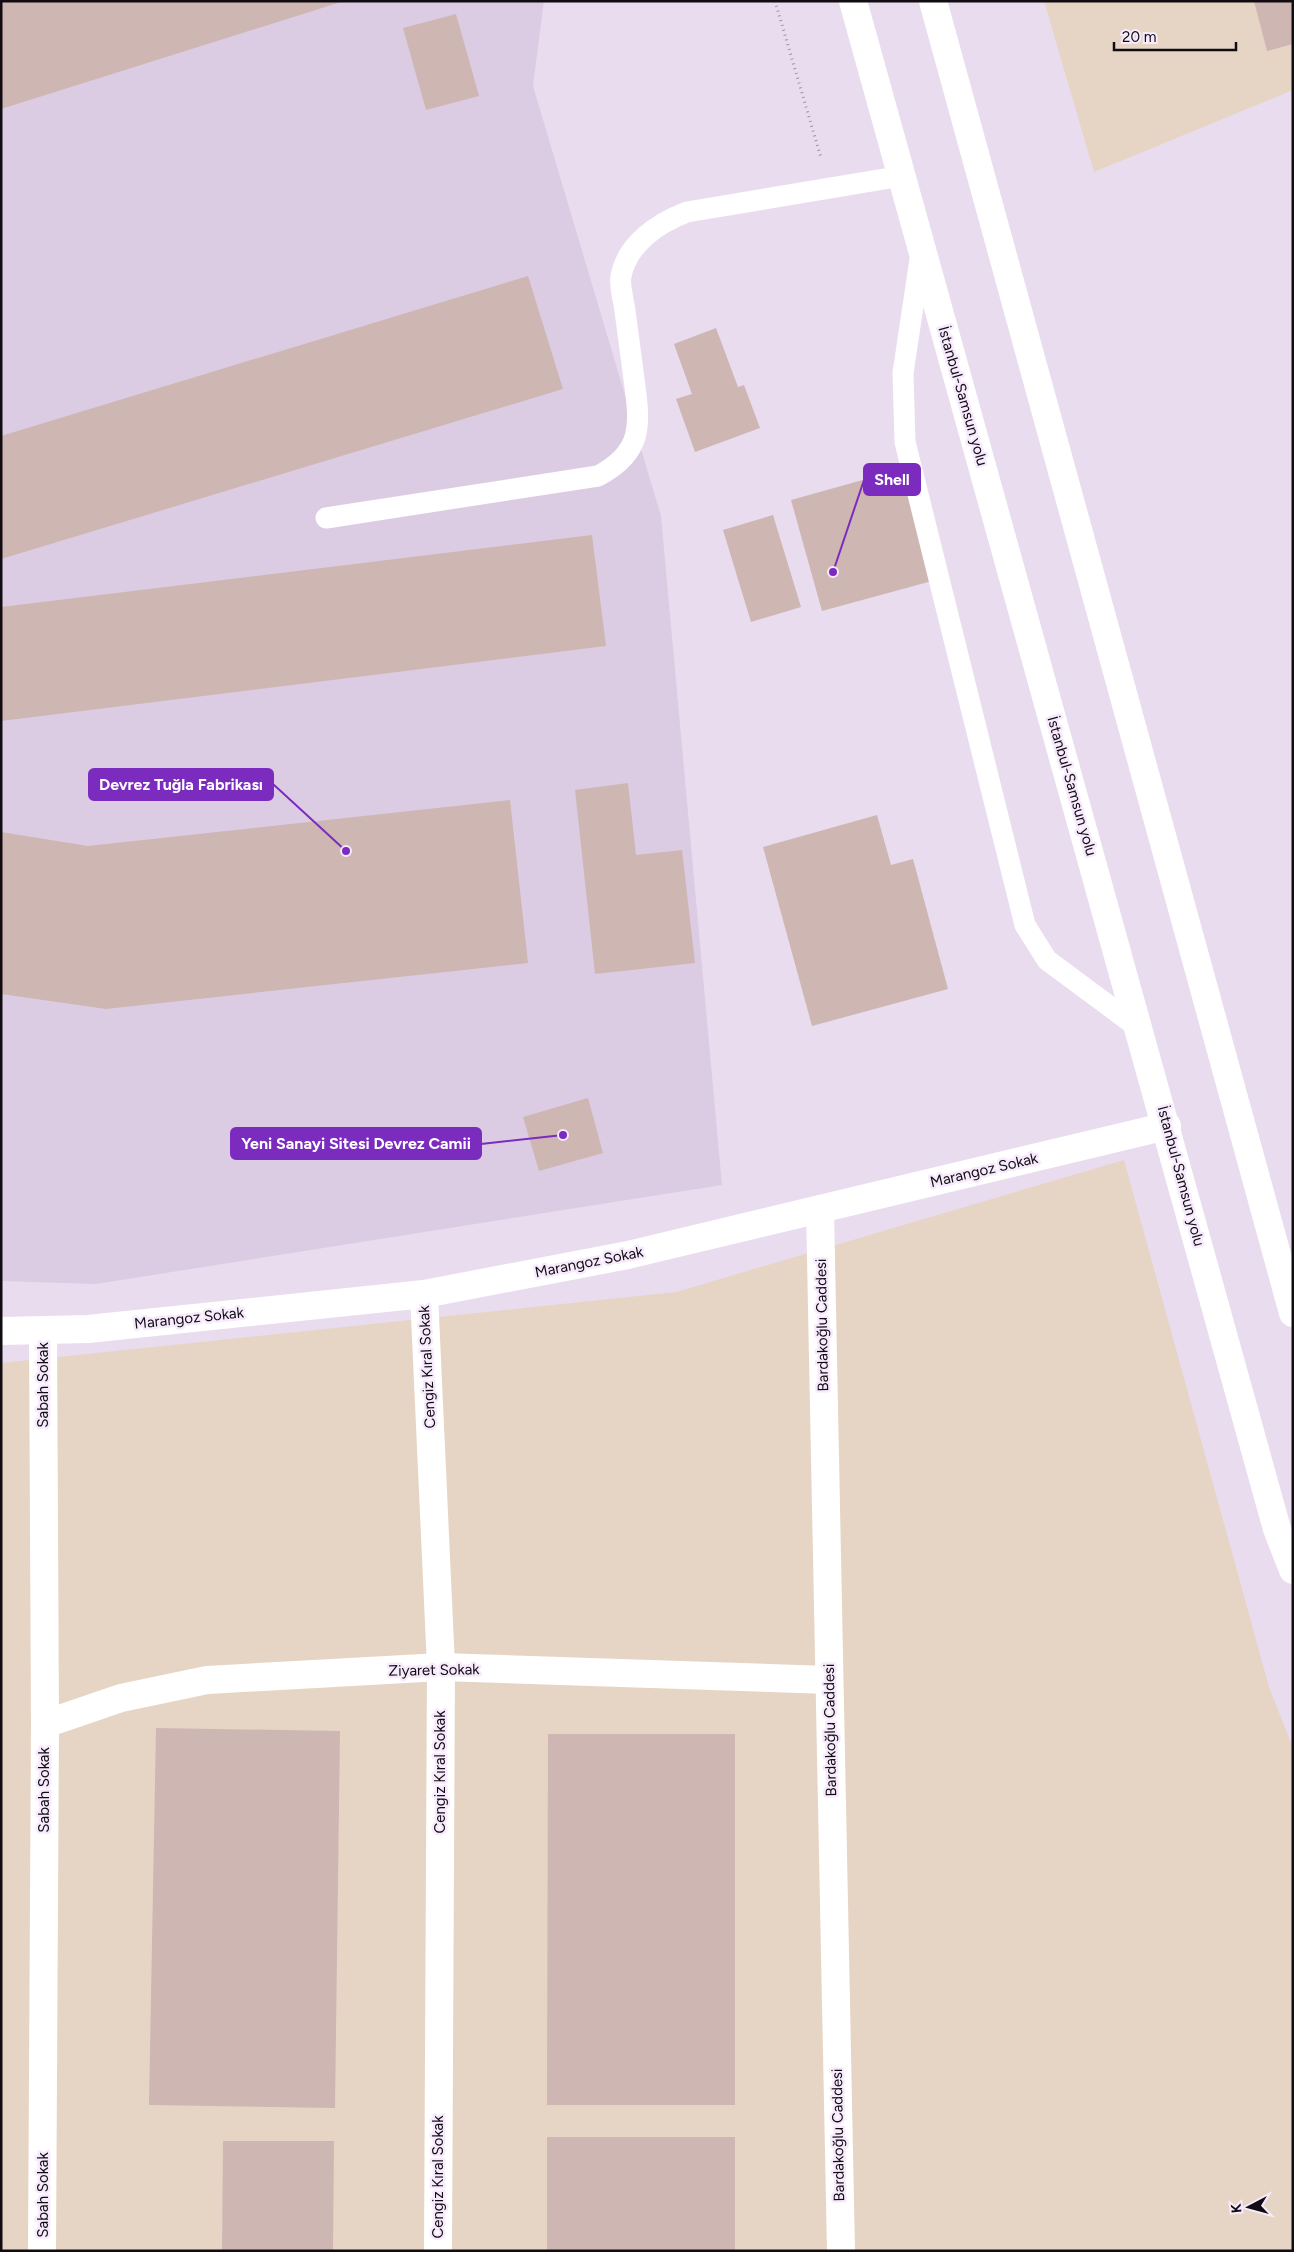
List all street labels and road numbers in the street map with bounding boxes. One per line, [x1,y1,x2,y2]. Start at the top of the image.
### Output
street label: İstanbul-Samsun yolu [934,324,992,468]
street label: İstanbul-Samsun yolu [1043,714,1101,858]
street label: İstanbul-Samsun yolu [1154,1104,1208,1248]
street label: Marangoz Sokak [928,1149,1040,1191]
street label: Marangoz Sokak [533,1243,645,1281]
street label: Bardakoğlu Caddesi [812,1258,832,1392]
street label: Marangoz Sokak [133,1303,245,1333]
street label: Cengiz Kıral Sokak [415,1304,439,1429]
street label: Sabah Sokak [34,1342,52,1428]
street label: Ziyaret Sokak [388,1660,480,1680]
street label: Bardakoğlu Caddesi [820,1663,840,1797]
street label: Cengiz Kıral Sokak [431,1710,449,1834]
street label: Sabah Sokak [35,1747,53,1833]
street label: Bardakoğlu Caddesi [828,2068,848,2202]
street label: Cengiz Kıral Sokak [429,2115,447,2239]
street label: Sabah Sokak [34,2152,52,2238]

